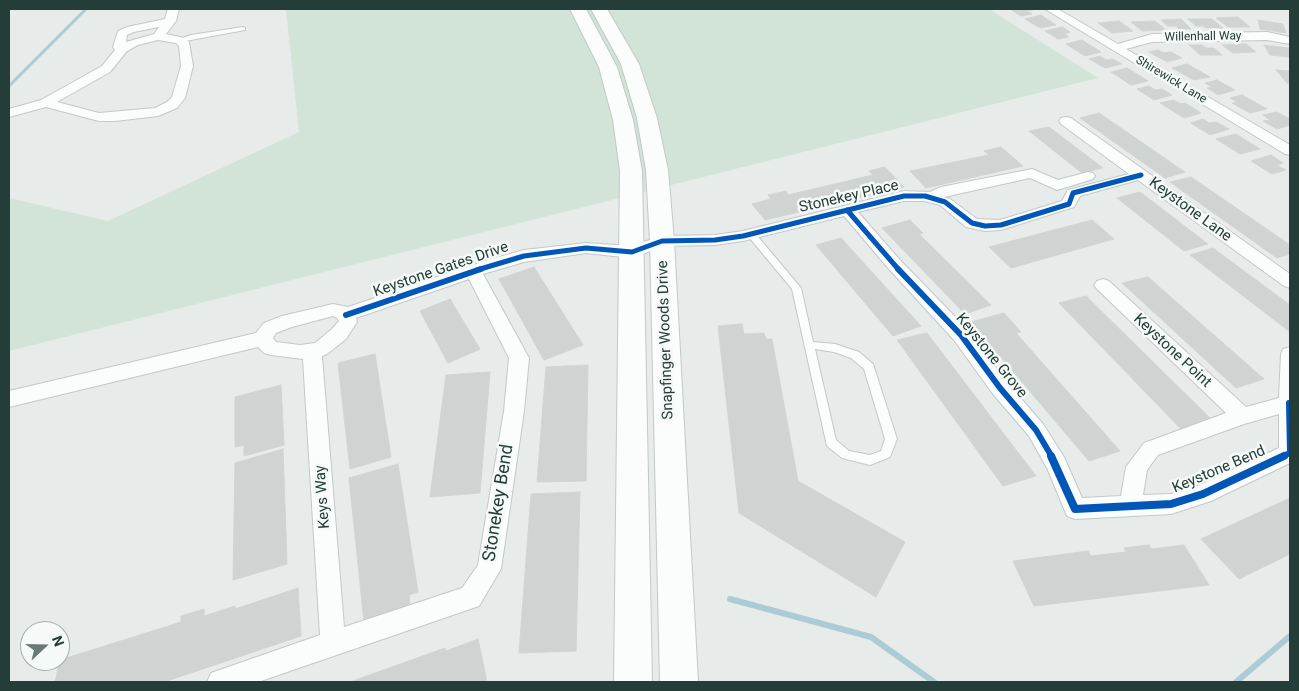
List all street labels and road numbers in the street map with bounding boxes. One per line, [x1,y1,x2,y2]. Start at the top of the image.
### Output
street label: Willenhall Way [1164,29,1242,45]
street label: Shirewick Lane [1133,53,1209,107]
street label: Keystone Lane [1145,174,1235,246]
street label: Stonekey Place [797,177,901,217]
street label: Keystone Gates Drive [371,238,511,302]
street label: Snapfinger Woods Drive [654,260,678,420]
street label: Keystone Grove [951,310,1031,402]
street label: Keystone Point [1129,310,1215,392]
street label: Keystone Bend [1170,442,1268,498]
street label: Stonekey Bend [479,443,519,563]
street label: Keys Way [312,465,334,529]

